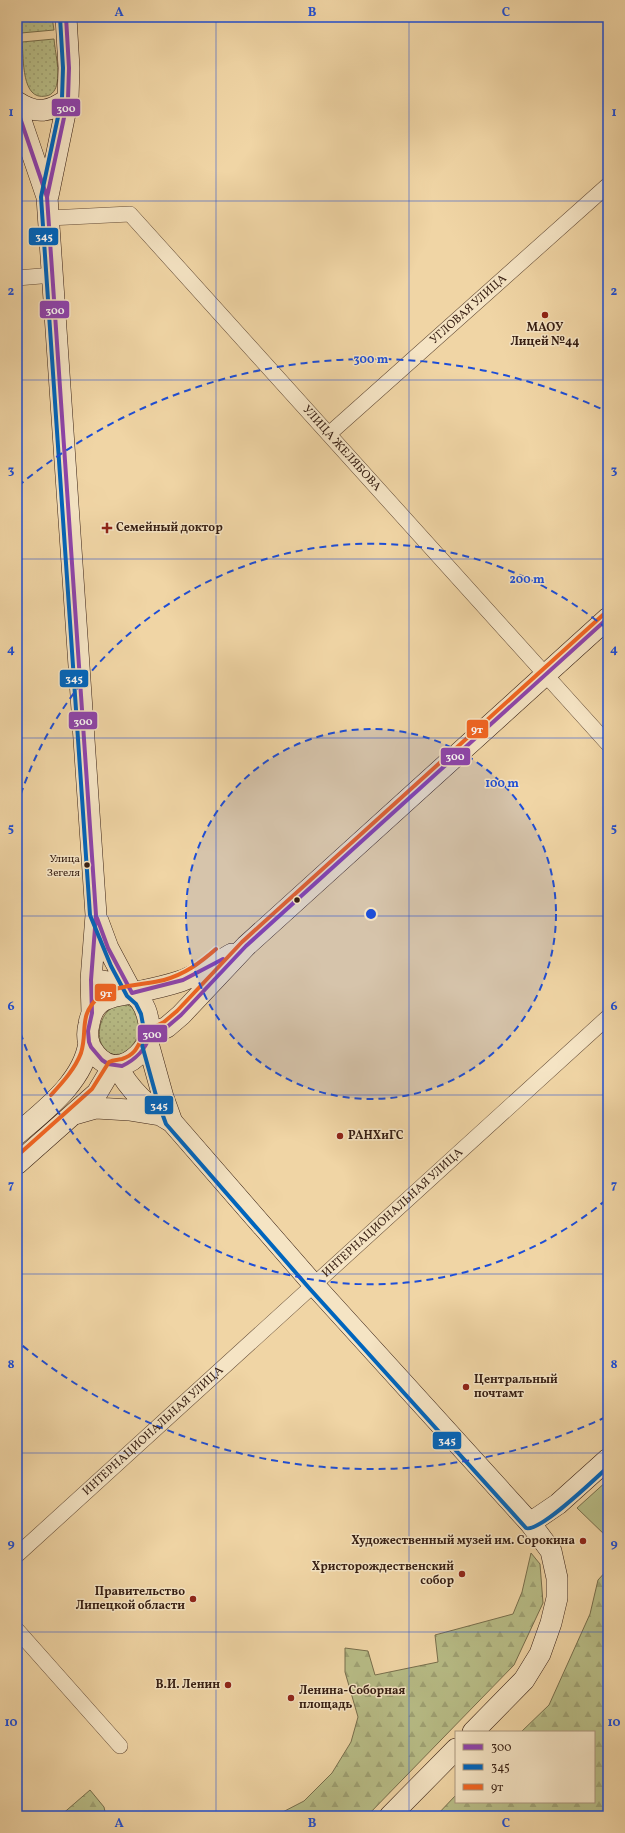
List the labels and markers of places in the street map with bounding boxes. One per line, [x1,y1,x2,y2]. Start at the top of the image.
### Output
marker: МАОУ Лицей №44 [540,310,550,320]
place label: МАОУ Лицей №44 [510,320,580,350]
place label: Семейный доктор [116,520,223,536]
marker: Семейный доктор [101,522,113,534]
place label: Улица Зегеля [47,852,81,881]
marker: Улица Зегеля [82,860,92,870]
unlabelled marker [292,895,302,905]
centre of rings [364,907,378,921]
place label: РАНХиГС [348,1128,404,1144]
marker: РАНХиГС [335,1131,345,1141]
place label: Центральный почтамт [474,1372,558,1402]
marker: Центральный почтамт [461,1382,471,1392]
place label: Художественный музей им. Сорокина [351,1533,575,1549]
marker: Художественный музей им. Сорокина [578,1536,588,1546]
place label: Христорождественский собор [312,1559,454,1589]
marker: Христорождественский собор [457,1569,467,1579]
place label: Правительство Липецкой области [76,1584,185,1614]
marker: Правительство Липецкой области [188,1594,198,1604]
place label: В.И. Ленин [155,1677,220,1693]
marker: В.И. Ленин [223,1680,233,1690]
place label: Ленина-Соборная площадь [299,1683,405,1713]
marker: Ленина-Соборная площадь [286,1693,296,1703]

